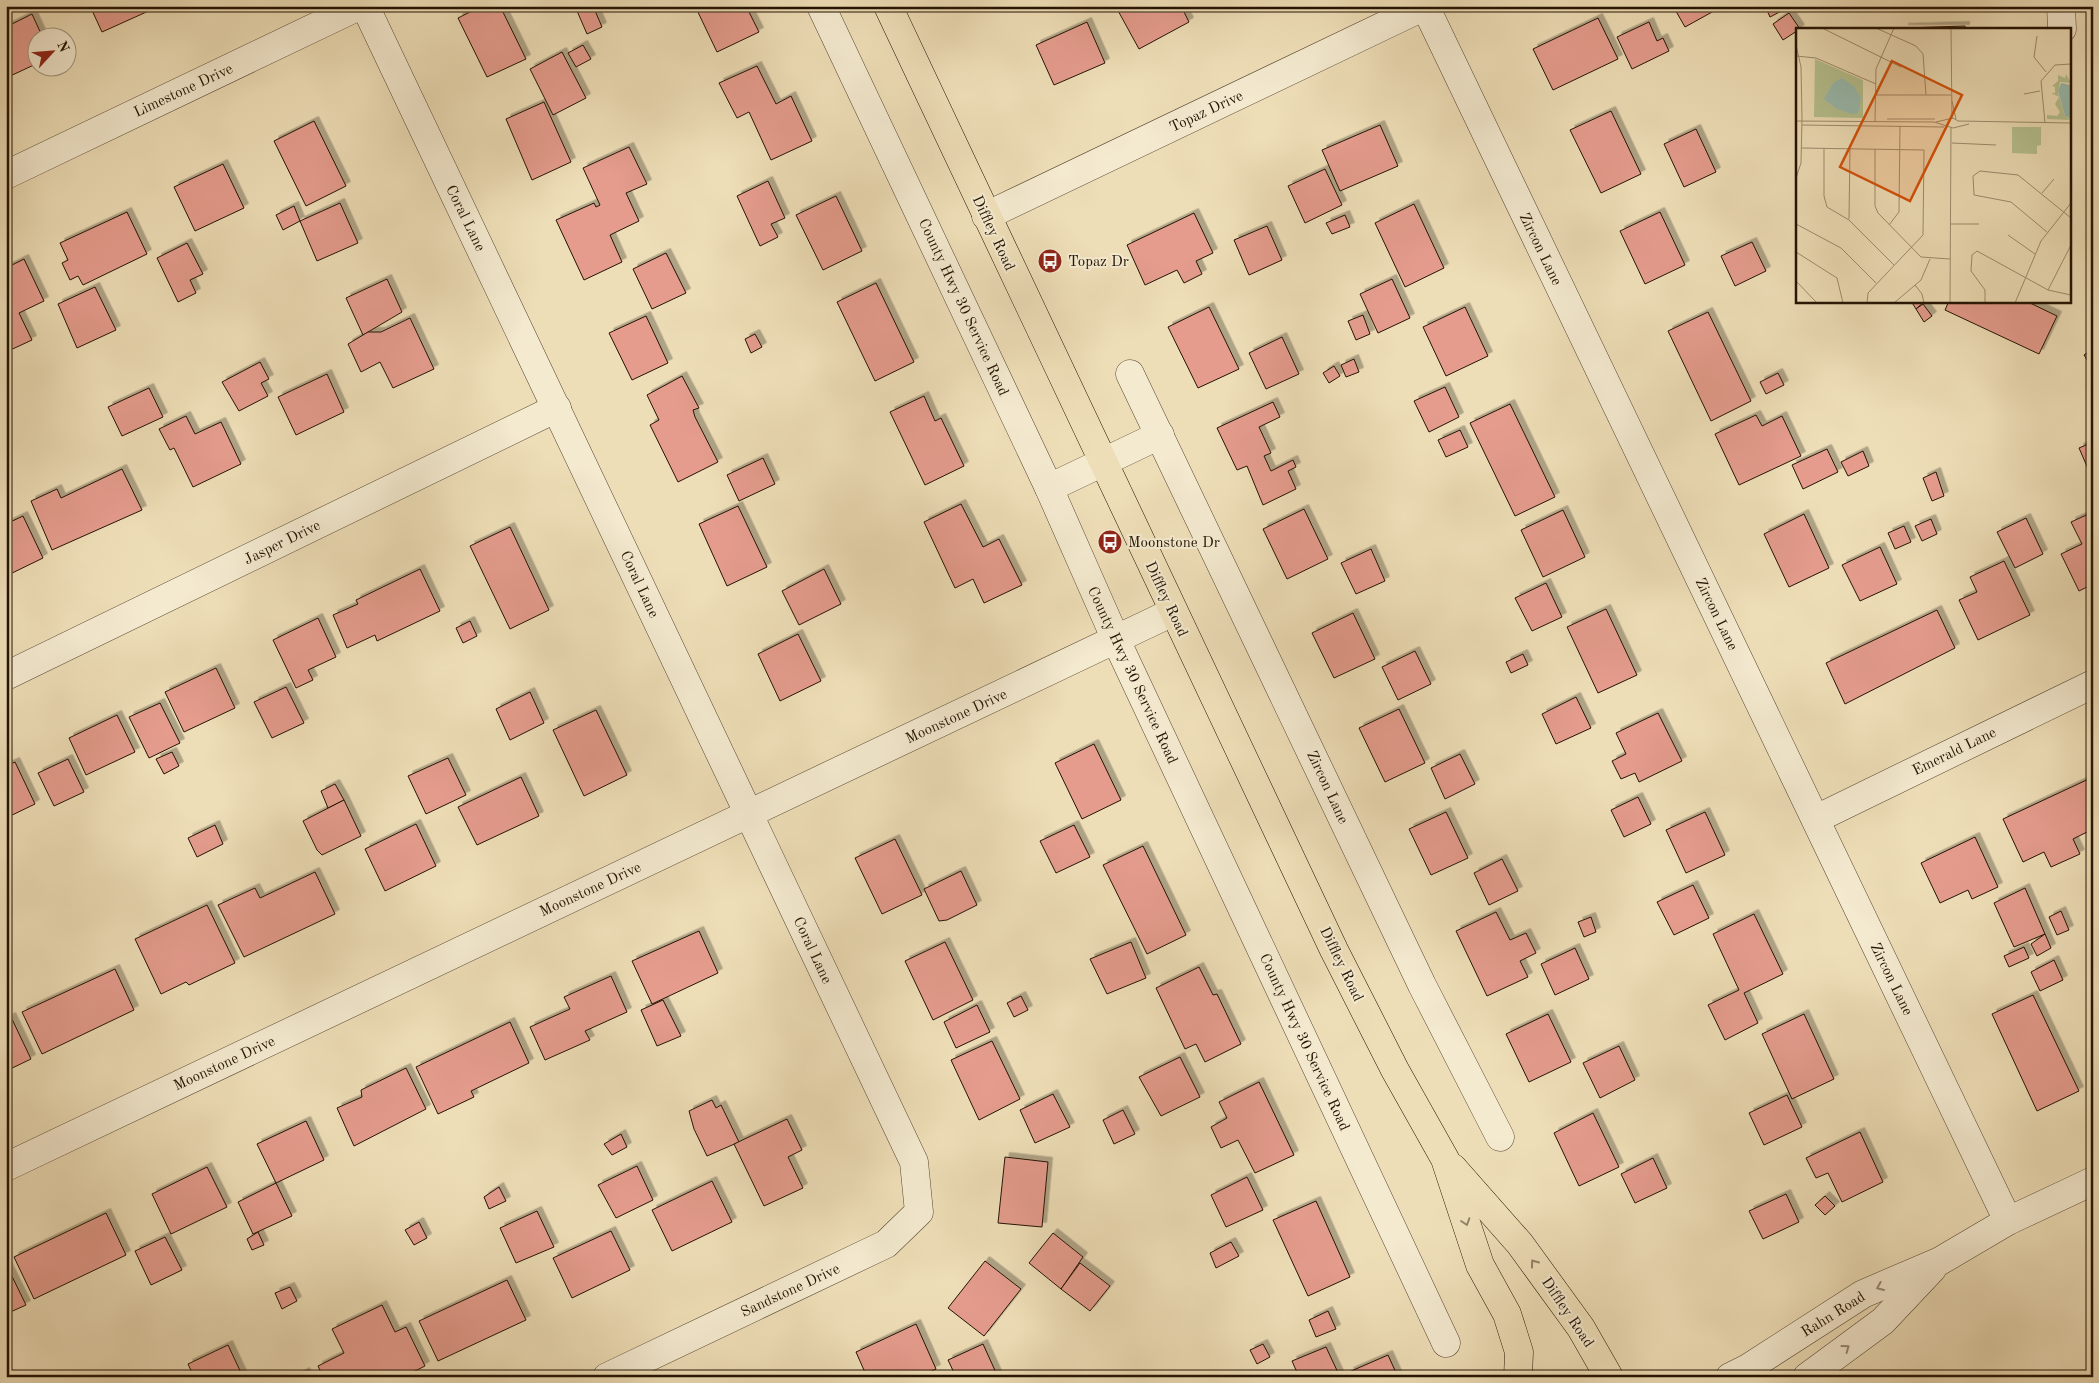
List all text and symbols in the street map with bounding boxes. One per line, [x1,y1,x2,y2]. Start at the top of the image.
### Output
north arrow [28,28,78,78]
inset map [1796,28,2072,302]
text: N [54,39,72,55]
street label: Limestone Drive [132,62,236,121]
street label: Topaz Drive [1168,89,1246,136]
street label: Coral Lane [442,183,487,254]
street label: Diffley Road [969,194,1017,274]
street label: Zircon Lane [1516,211,1564,288]
street label: County Hwy 30 Service Road [915,217,1010,399]
bus stop icon: Topaz Dr [1037,248,1063,274]
place label: Topaz Dr [1068,255,1129,270]
street label: Jasper Drive [242,518,323,568]
bus stop icon: Moonstone Dr [1097,529,1123,555]
place label: Moonstone Dr [1128,536,1220,551]
street label: Coral Lane [617,549,661,620]
street label: Diffley Road [1142,560,1190,640]
street label: Zircon Lane [1692,576,1740,653]
street label: County Hwy 30 Service Road [1084,585,1179,767]
street label: Moonstone Drive [904,687,1010,747]
street label: Emerald Lane [1910,726,1999,779]
street label: Zircon Lane [1303,749,1350,827]
street label: Moonstone Drive [538,860,644,920]
street label: Coral Lane [790,915,834,986]
street label: Diffley Road [1316,925,1365,1005]
street label: Zircon Lane [1867,941,1915,1018]
street label: County Hwy 30 Service Road [1256,952,1351,1134]
street label: Moonstone Drive [172,1034,278,1094]
one-way arrow [1460,1217,1470,1226]
one-way arrow [1531,1259,1540,1269]
street label: Sandstone Drive [739,1262,842,1321]
street label: Diffley Road [1538,1275,1596,1351]
one-way arrow [1876,1282,1884,1292]
street label: Rahn Road [1799,1290,1868,1341]
one-way arrow [1840,1345,1850,1354]

